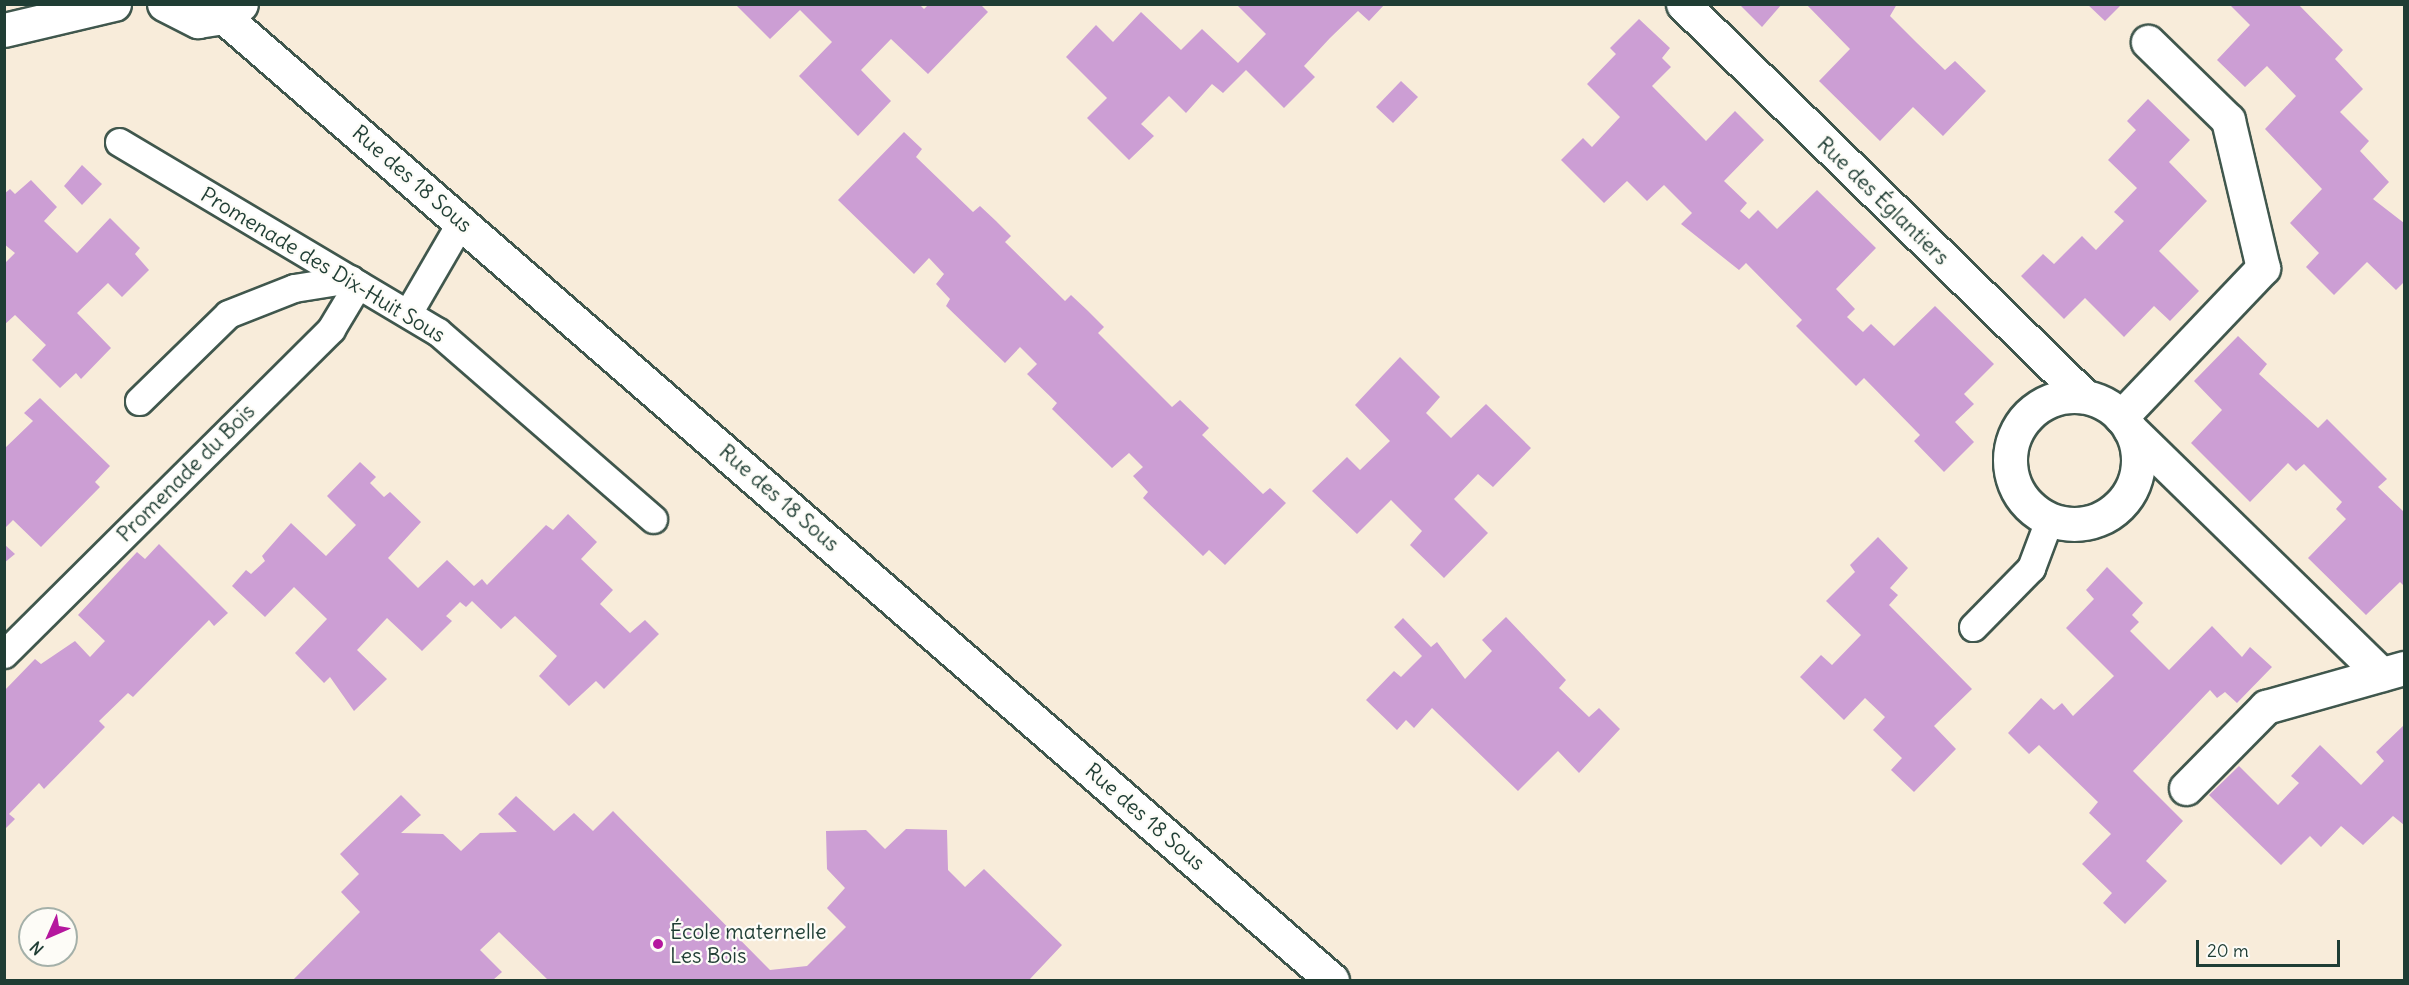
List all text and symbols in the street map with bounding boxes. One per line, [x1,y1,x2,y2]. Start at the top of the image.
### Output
street label: Rue des 18 Sous [347,120,477,238]
street label: Rue des Églantiers [1812,132,1954,270]
street label: Promenade des Dix-Huit Sous [196,182,450,348]
street label: Promenade du Bois [112,399,260,547]
street label: Rue des 18 Sous [714,439,844,557]
street label: Rue des 18 Sous [1080,758,1210,876]
north arrow [18,907,78,967]
place label: École maternelle Les Bois [670,919,827,969]
scale bar [2199,928,2343,966]
text: N [26,937,48,959]
marker: École maternelle Les Bois [651,937,665,951]
text: 20 m [2207,939,2249,962]

